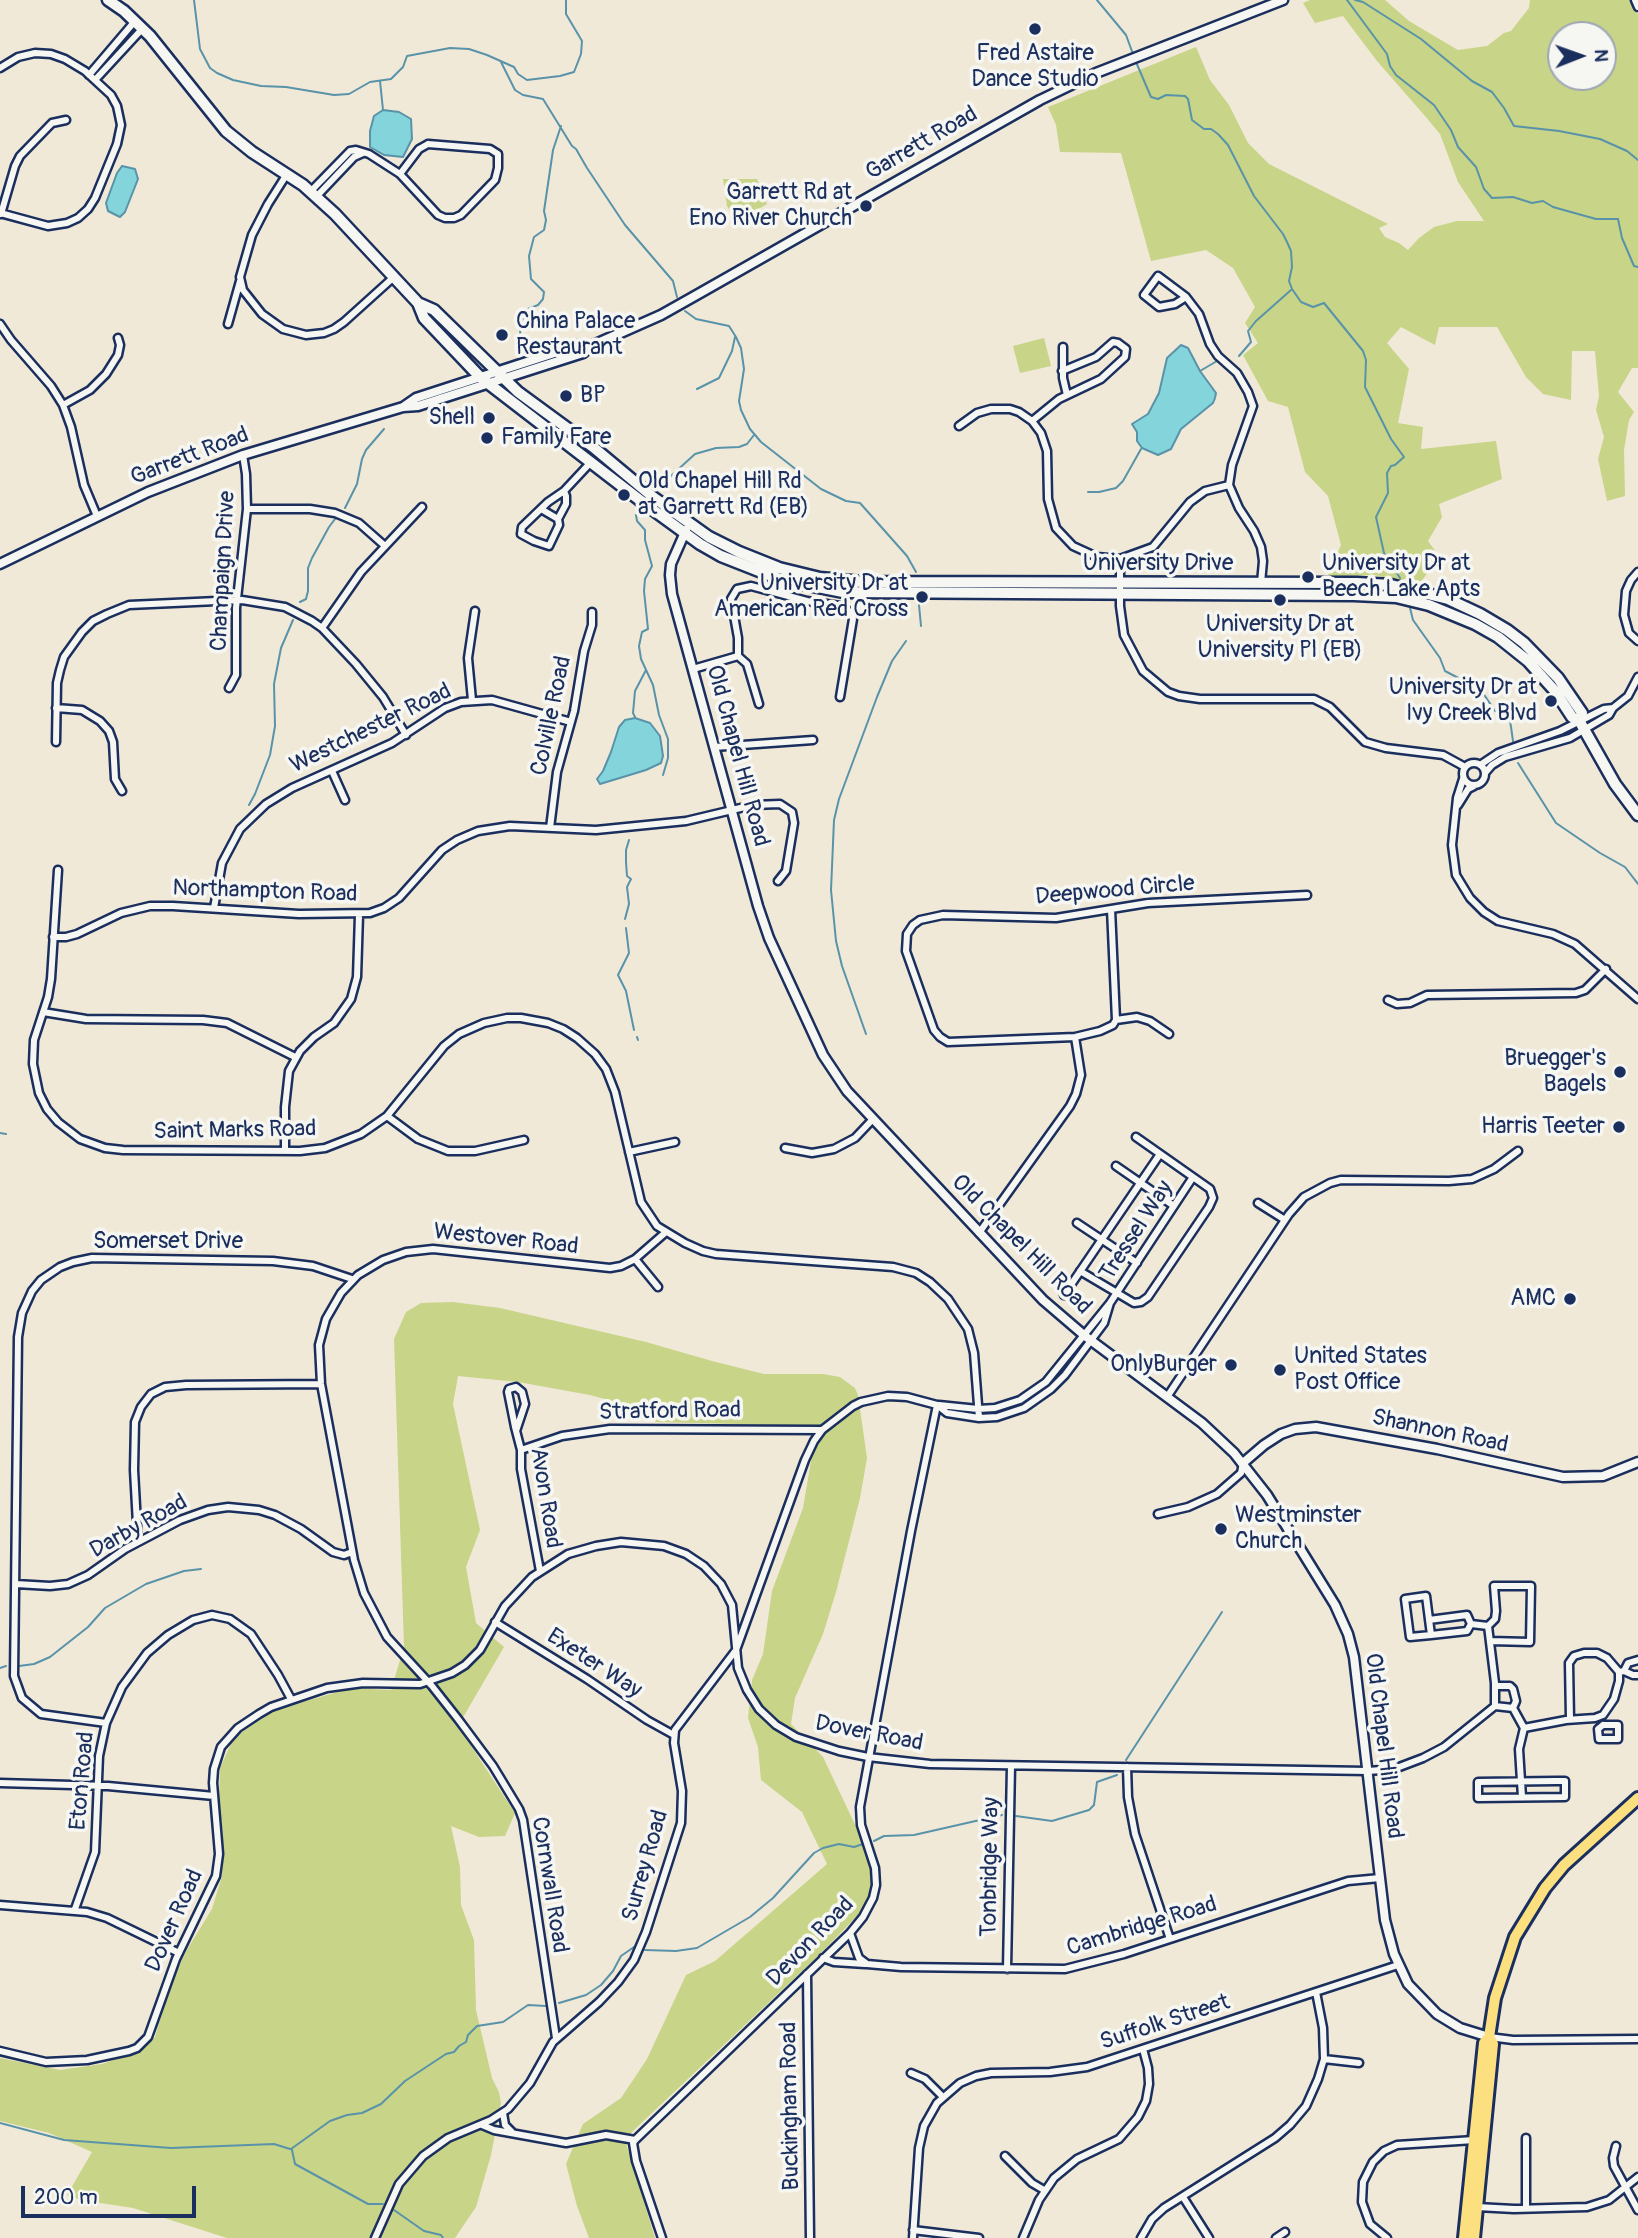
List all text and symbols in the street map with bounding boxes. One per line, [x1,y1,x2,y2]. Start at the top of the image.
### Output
marker: Fred Astaire Dance Studio [1027,21,1043,37]
north arrow [1547,21,1617,91]
place label: Fred Astaire Dance Studio [971,40,1099,94]
text: N [1589,49,1613,62]
street label: Garrett Road [861,101,983,187]
place label: Garrett Rd at Eno River Church [689,179,852,233]
marker: Garrett Rd at Eno River Church [858,198,874,214]
place label: China Palace Restaurant [516,308,635,362]
marker: China Palace Restaurant [494,327,510,343]
place label: BP [580,382,606,410]
marker: BP [558,388,574,404]
place label: Shell [429,404,475,432]
marker: Shell [481,410,497,426]
street label: Garrett Road [127,422,253,492]
place label: Family Fare [501,424,611,452]
marker: Family Fare [479,430,495,446]
place label: Old Chapel Hill Rd at Garrett Rd (EB) [638,468,809,522]
marker: Old Chapel Hill Rd at Garrett Rd (EB) [616,487,632,503]
street label: Champaign Drive [206,490,242,652]
street label: University Drive [1083,550,1233,578]
place label: University Dr at Beech Lake Apts [1322,550,1480,604]
marker: University Dr at Beech Lake Apts [1300,569,1316,585]
place label: University Dr at American Red Cross [714,570,908,624]
marker: University Dr at American Red Cross [914,589,930,605]
marker: University Dr at University Pl (EB) [1272,592,1288,608]
place label: University Dr at University Pl (EB) [1198,611,1362,665]
street label: Colville Road [526,654,578,778]
street label: Old Chapel Hill Road [699,662,775,850]
place label: University Dr at Ivy Creek Blvd [1389,674,1537,728]
street label: Westchester Road [286,678,456,780]
marker: University Dr at Ivy Creek Blvd [1543,693,1559,709]
street label: Deepwood Circle [1034,870,1196,912]
street label: Northampton Road [172,875,358,909]
place label: Bruegger's Bagels [1504,1045,1606,1099]
marker: Bruegger's Bagels [1612,1064,1628,1080]
place label: Harris Teeter [1481,1113,1605,1141]
street label: Saint Marks Road [153,1116,317,1146]
marker: Harris Teeter [1611,1119,1627,1135]
street label: Old Chapel Hill Road [945,1169,1097,1321]
street label: Tressel Way [1094,1176,1180,1286]
street label: Westover Road [432,1219,580,1261]
street label: Somerset Drive [93,1228,243,1256]
place label: AMC [1510,1285,1556,1313]
marker: AMC [1562,1291,1578,1307]
place label: United States Post Office [1294,1343,1427,1397]
place label: OnlyBurger [1110,1351,1217,1379]
marker: OnlyBurger [1223,1357,1239,1373]
marker: United States Post Office [1272,1362,1288,1378]
street label: Stratford Road [599,1397,741,1427]
street label: Shannon Road [1369,1404,1511,1460]
street label: Avon Road [523,1446,567,1550]
street label: Darby Road [85,1489,193,1565]
place label: Westminster Church [1235,1502,1361,1556]
marker: Westminster Church [1213,1521,1229,1537]
street label: Exeter Way [541,1623,647,1705]
street label: Old Chapel Hill Road [1358,1652,1408,1840]
street label: Dover Road [813,1710,925,1758]
street label: Eton Road [65,1730,101,1832]
street label: Tonbridge Way [976,1797,1006,1937]
street label: Surrey Road [617,1807,675,1925]
street label: Cornwall Road [525,1815,573,1955]
street label: Dover Road [140,1865,210,1977]
street label: Devon Road [762,1891,860,1993]
street label: Cambridge Road [1064,1891,1220,1963]
street label: Suffolk Street [1097,1989,1233,2057]
street label: Buckingham Road [776,2021,806,2191]
scale bar [24,2172,200,2216]
text: 200 m [34,2184,98,2211]

